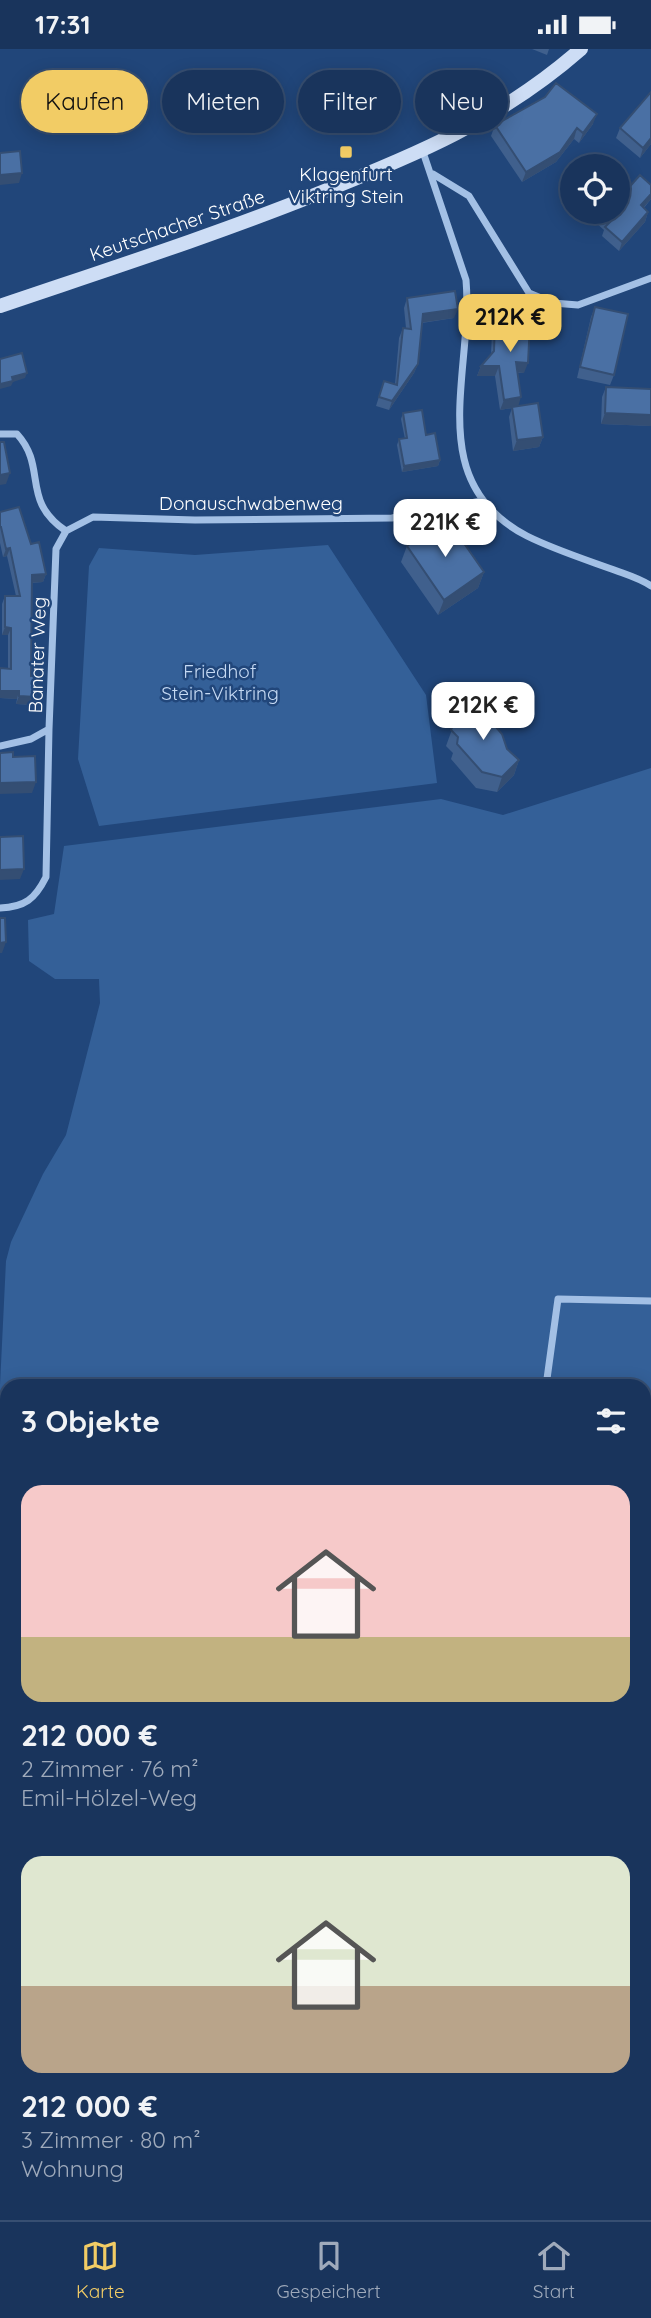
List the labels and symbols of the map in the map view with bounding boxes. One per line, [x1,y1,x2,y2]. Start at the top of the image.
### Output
marker: Klagenfurt Viktring Stein [338,144,354,160]
place label: Klagenfurt Viktring Stein [288,162,404,208]
street label: Keutschacher Straße [86,184,268,266]
pin: 212K € [453,295,567,354]
street label: Donauschwabenweg [159,491,343,515]
pin: 221K € [388,499,502,559]
street label: Banater Weg [23,596,51,714]
park label: Friedhof Stein-Viktring [161,659,279,705]
pin: 212K € [426,683,540,742]

